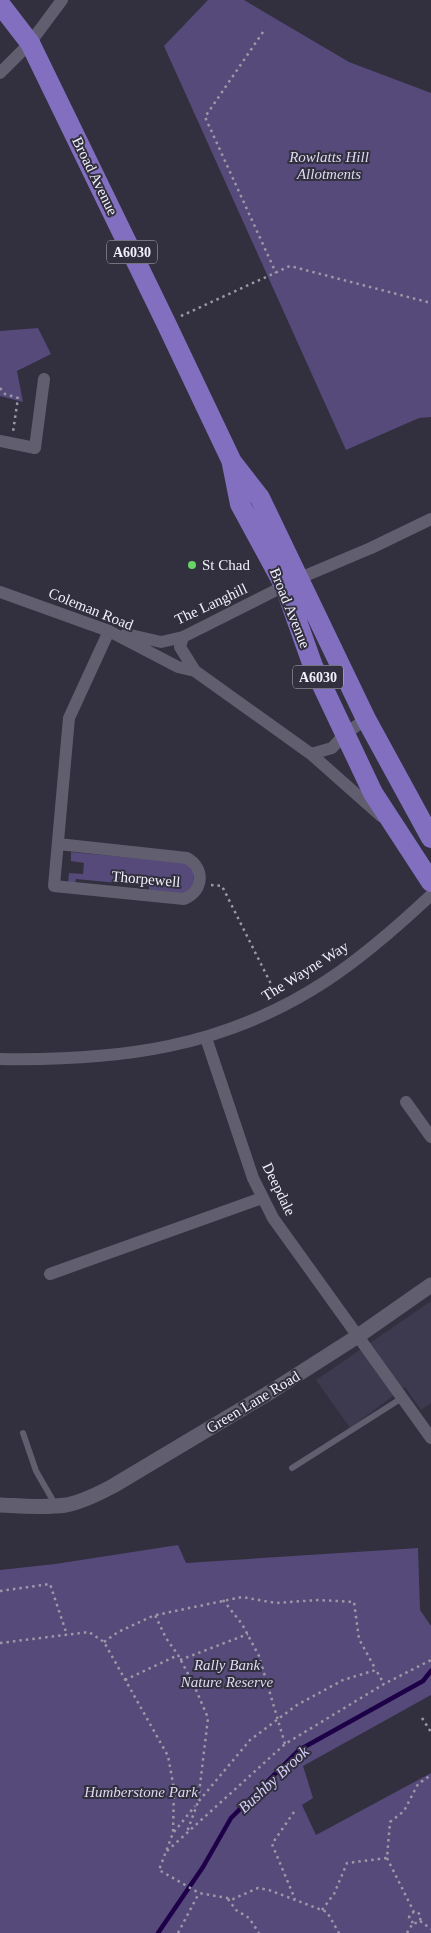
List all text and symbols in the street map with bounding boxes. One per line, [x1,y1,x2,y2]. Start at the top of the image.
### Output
street label: Broad Avenue [69,134,121,218]
park label: Rowlatts Hill Allotments [288,149,369,182]
road number: A6030 [107,240,157,264]
place label: St Chad [202,557,250,573]
marker: St Chad [186,559,198,571]
street label: Broad Avenue [267,566,313,651]
street label: The Langhill [172,580,250,628]
street label: Coleman Road [46,585,136,633]
road number: A6030 [293,666,343,689]
street label: Thorpewell [111,868,181,890]
street label: The Wayne Way [259,938,351,1004]
street label: Deepdale [259,1160,299,1218]
street label: Green Lane Road [204,1368,303,1436]
park label: Rally Bank Nature Reserve [180,1657,273,1690]
water label: Bushby Brook [235,1742,313,1817]
park label: Humberstone Park [83,1784,198,1800]

